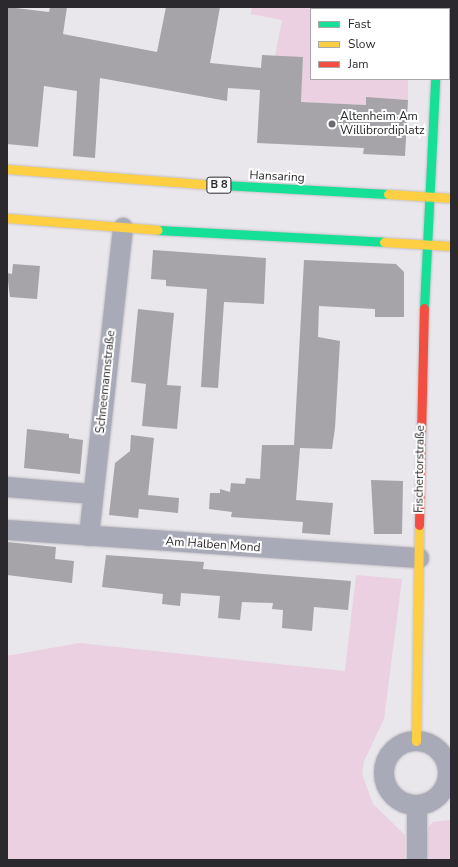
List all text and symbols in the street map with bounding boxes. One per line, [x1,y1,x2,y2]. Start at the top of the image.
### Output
legend [310,8,450,80]
text: Fast [348,16,371,32]
text: Slow [348,36,376,52]
text: Jam [348,56,369,72]
place label: Altenheim Am Willibrordiplatz [340,110,424,138]
marker: Altenheim Am Willibrordiplatz [327,119,337,129]
street label: Hansaring [249,168,305,186]
road number: B 8 [206,176,232,194]
street label: Schneemannstraße [93,330,119,434]
street label: Fischertorstraße [412,425,428,513]
street label: Am Halben Mond [165,534,261,556]

